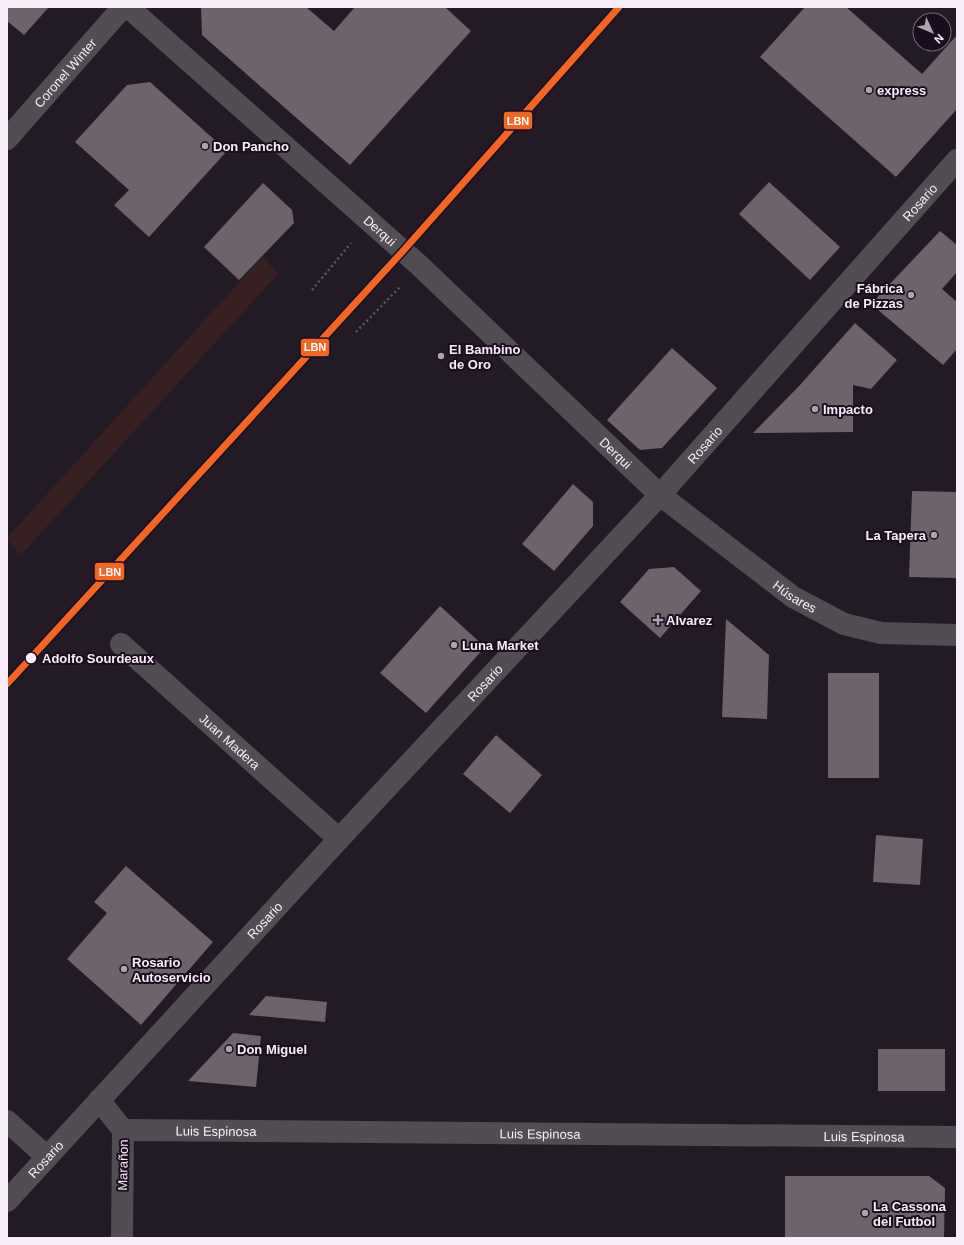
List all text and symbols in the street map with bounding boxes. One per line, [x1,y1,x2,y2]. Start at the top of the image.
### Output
north arrow [912,12,952,52]
text: N [932,32,946,46]
street label: Coronel Winter [31,35,100,110]
place label: express [877,83,926,98]
marker: express [864,85,874,95]
line badge: LBN [503,111,533,130]
text: LBN [507,115,529,127]
place label: Don Pancho [213,139,289,154]
marker: Don Pancho [200,141,210,151]
street label: Rosario [899,180,940,224]
street label: Derqui [361,212,400,249]
place label: Fábrica de Pizzas [844,281,904,311]
marker: Fábrica de Pizzas [906,290,916,300]
line badge: LBN [300,338,330,357]
text: LBN [304,341,326,353]
place label: El Bambino de Oro [449,342,521,372]
marker: El Bambino de Oro [436,351,446,361]
place label: Impacto [823,402,873,417]
marker: Impacto [810,404,820,414]
street label: Rosario [684,423,725,466]
street label: Derqui [597,434,635,472]
place label: La Tapera [866,528,927,543]
marker: La Tapera [929,530,939,540]
line badge: LBN [94,562,125,581]
text: LBN [99,566,121,578]
street label: Húsares [770,577,820,616]
place label: Alvarez [666,613,713,628]
marker: Alvarez [653,615,663,625]
place label: Luna Market [462,638,539,653]
marker: Luna Market [449,640,459,650]
marker: Adolfo Sourdeaux [24,651,38,665]
place label: Adolfo Sourdeaux [42,651,155,666]
street label: Rosario [464,661,506,704]
street label: Juan Madera [197,710,264,773]
street label: Rosario [244,899,285,942]
place label: Rosario Autoservicio [132,955,211,985]
marker: Rosario Autoservicio [119,964,129,974]
place label: Don Miguel [237,1042,307,1057]
marker: Don Miguel [224,1044,234,1054]
street label: Luis Espinosa [175,1123,257,1139]
street label: Luis Espinosa [499,1126,581,1141]
street label: Luis Espinosa [823,1128,905,1144]
street label: Rosario [25,1137,66,1181]
street label: Marañon [115,1139,131,1191]
place label: La Cassona del Futbol [873,1199,947,1229]
marker: La Cassona del Futbol [860,1208,870,1218]

